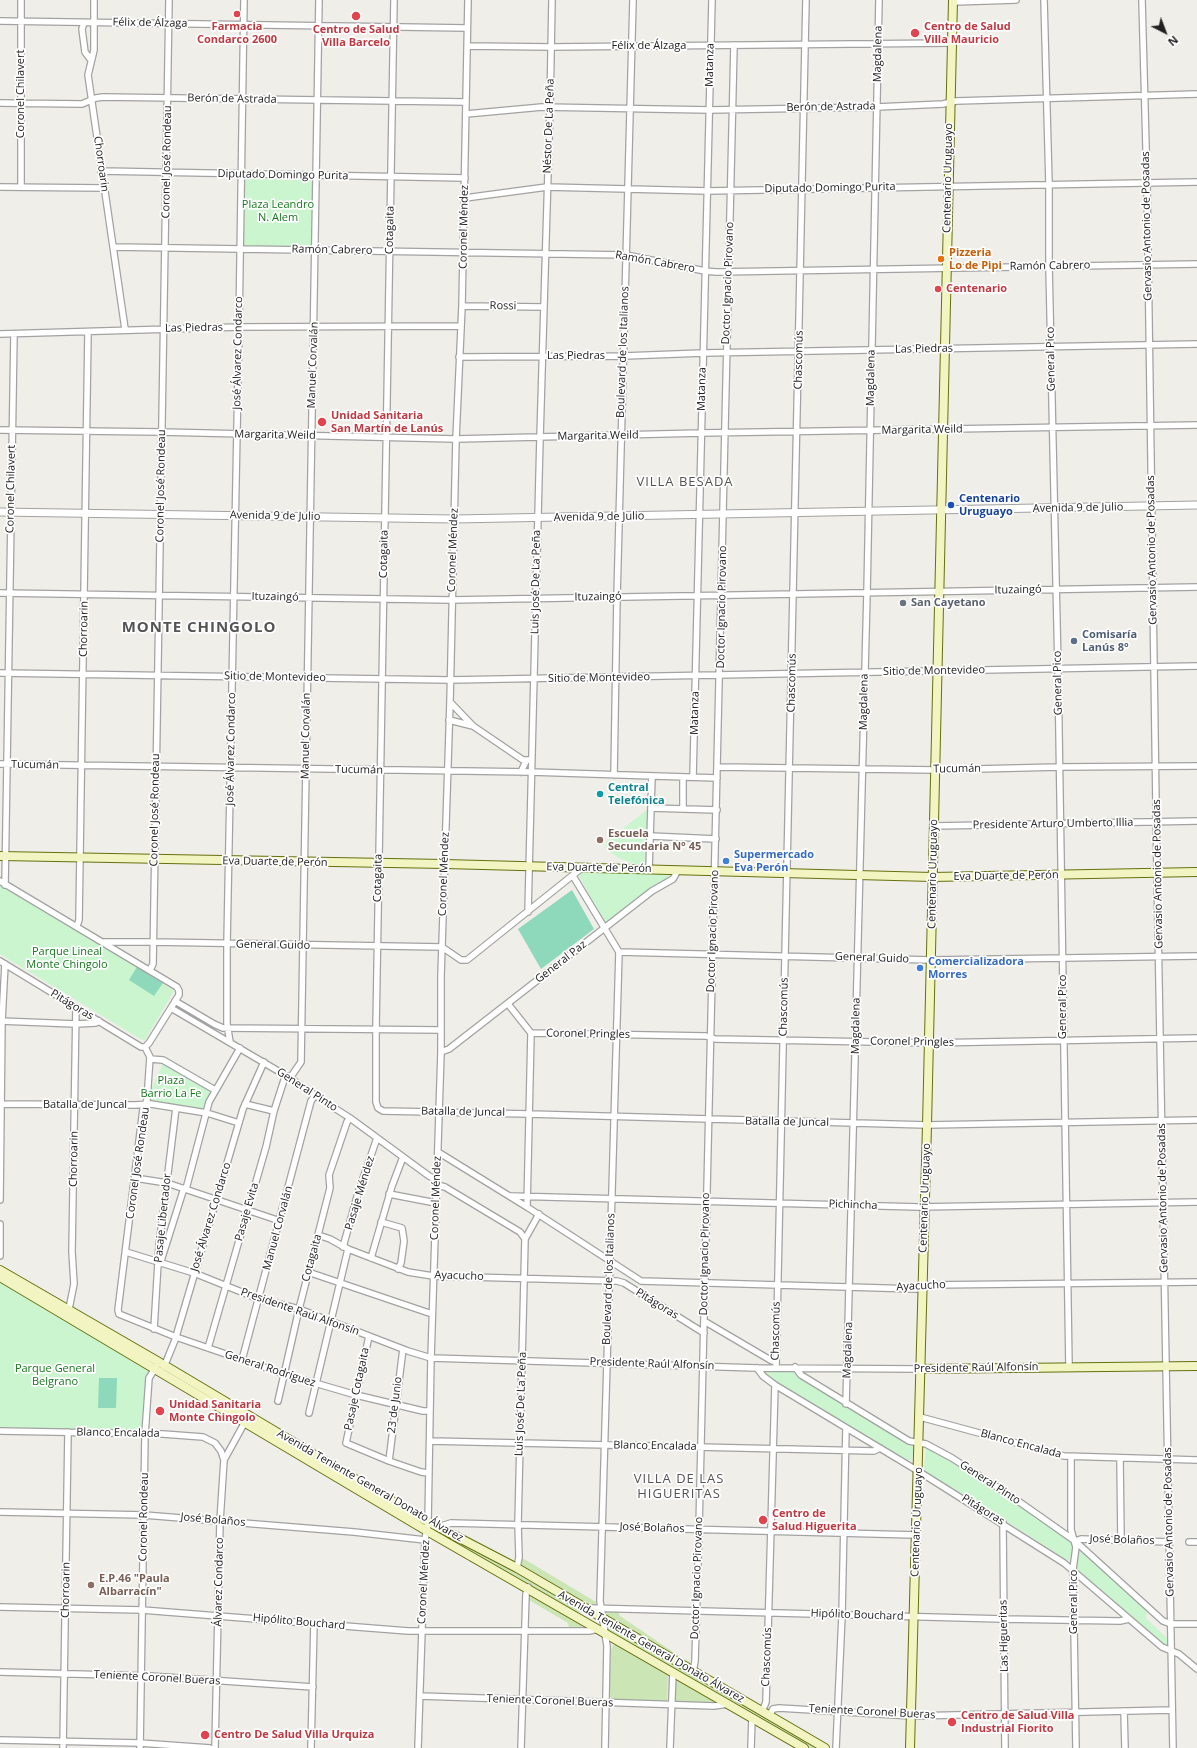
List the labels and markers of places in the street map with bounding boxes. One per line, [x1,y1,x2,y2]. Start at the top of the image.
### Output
marker: Farmacia Condarco 2600 [232,9,242,19]
marker: Centro de Salud Villa Barcelo [350,10,362,22]
place label: Farmacia Condarco 2600 [197,20,277,46]
place label: Centro de Salud Villa Mauricio [924,20,1011,46]
place label: Centro de Salud Villa Barcelo [313,23,399,49]
marker: Centro de Salud Villa Mauricio [909,27,921,39]
place label: Pizzeria Lo de Pipi [949,246,1002,272]
marker: Pizzeria Lo de Pipi [936,254,946,264]
place label: Centenario [946,282,1007,296]
marker: Centenario [933,284,943,294]
place label: Unidad Sanitaria San Martín de Lanús [331,409,443,435]
marker: Unidad Sanitaria San Martín de Lanús [316,416,328,428]
place label: Centenario Uruguayo [959,492,1020,518]
marker: Centenario Uruguayo [946,500,956,510]
place label: San Cayetano [911,596,986,610]
marker: San Cayetano [898,598,908,608]
place label: Comisaría Lanús 8° [1082,628,1137,654]
marker: Comisaría Lanús 8° [1069,636,1079,646]
place label: Central Telefónica [608,781,665,807]
marker: Central Telefónica [595,789,605,799]
place label: Escuela Secundaria N° 45 [608,827,701,853]
marker: Escuela Secundaria N° 45 [595,835,605,845]
place label: Supermercado Eva Perón [734,848,814,874]
marker: Supermercado Eva Perón [721,856,731,866]
place label: Comercializadora Morres [928,955,1024,981]
marker: Comercializadora Morres [915,963,925,973]
place label: Unidad Sanitaria Monte Chingolo [169,1398,261,1424]
marker: Unidad Sanitaria Monte Chingolo [154,1405,166,1417]
place label: Centro de Salud Higuerita [772,1507,857,1533]
marker: Centro de Salud Higuerita [757,1514,769,1526]
place label: E.P.46 "Paula Albarracín" [99,1572,170,1598]
marker: E.P.46 "Paula Albarracín" [86,1580,96,1590]
place label: Centro de Salud Villa Industrial Fiorito [961,1709,1074,1735]
marker: Centro de Salud Villa Industrial Fiorito [946,1716,958,1728]
place label: Centro De Salud Villa Urquiza [214,1728,374,1742]
marker: Centro De Salud Villa Urquiza [199,1729,211,1741]

